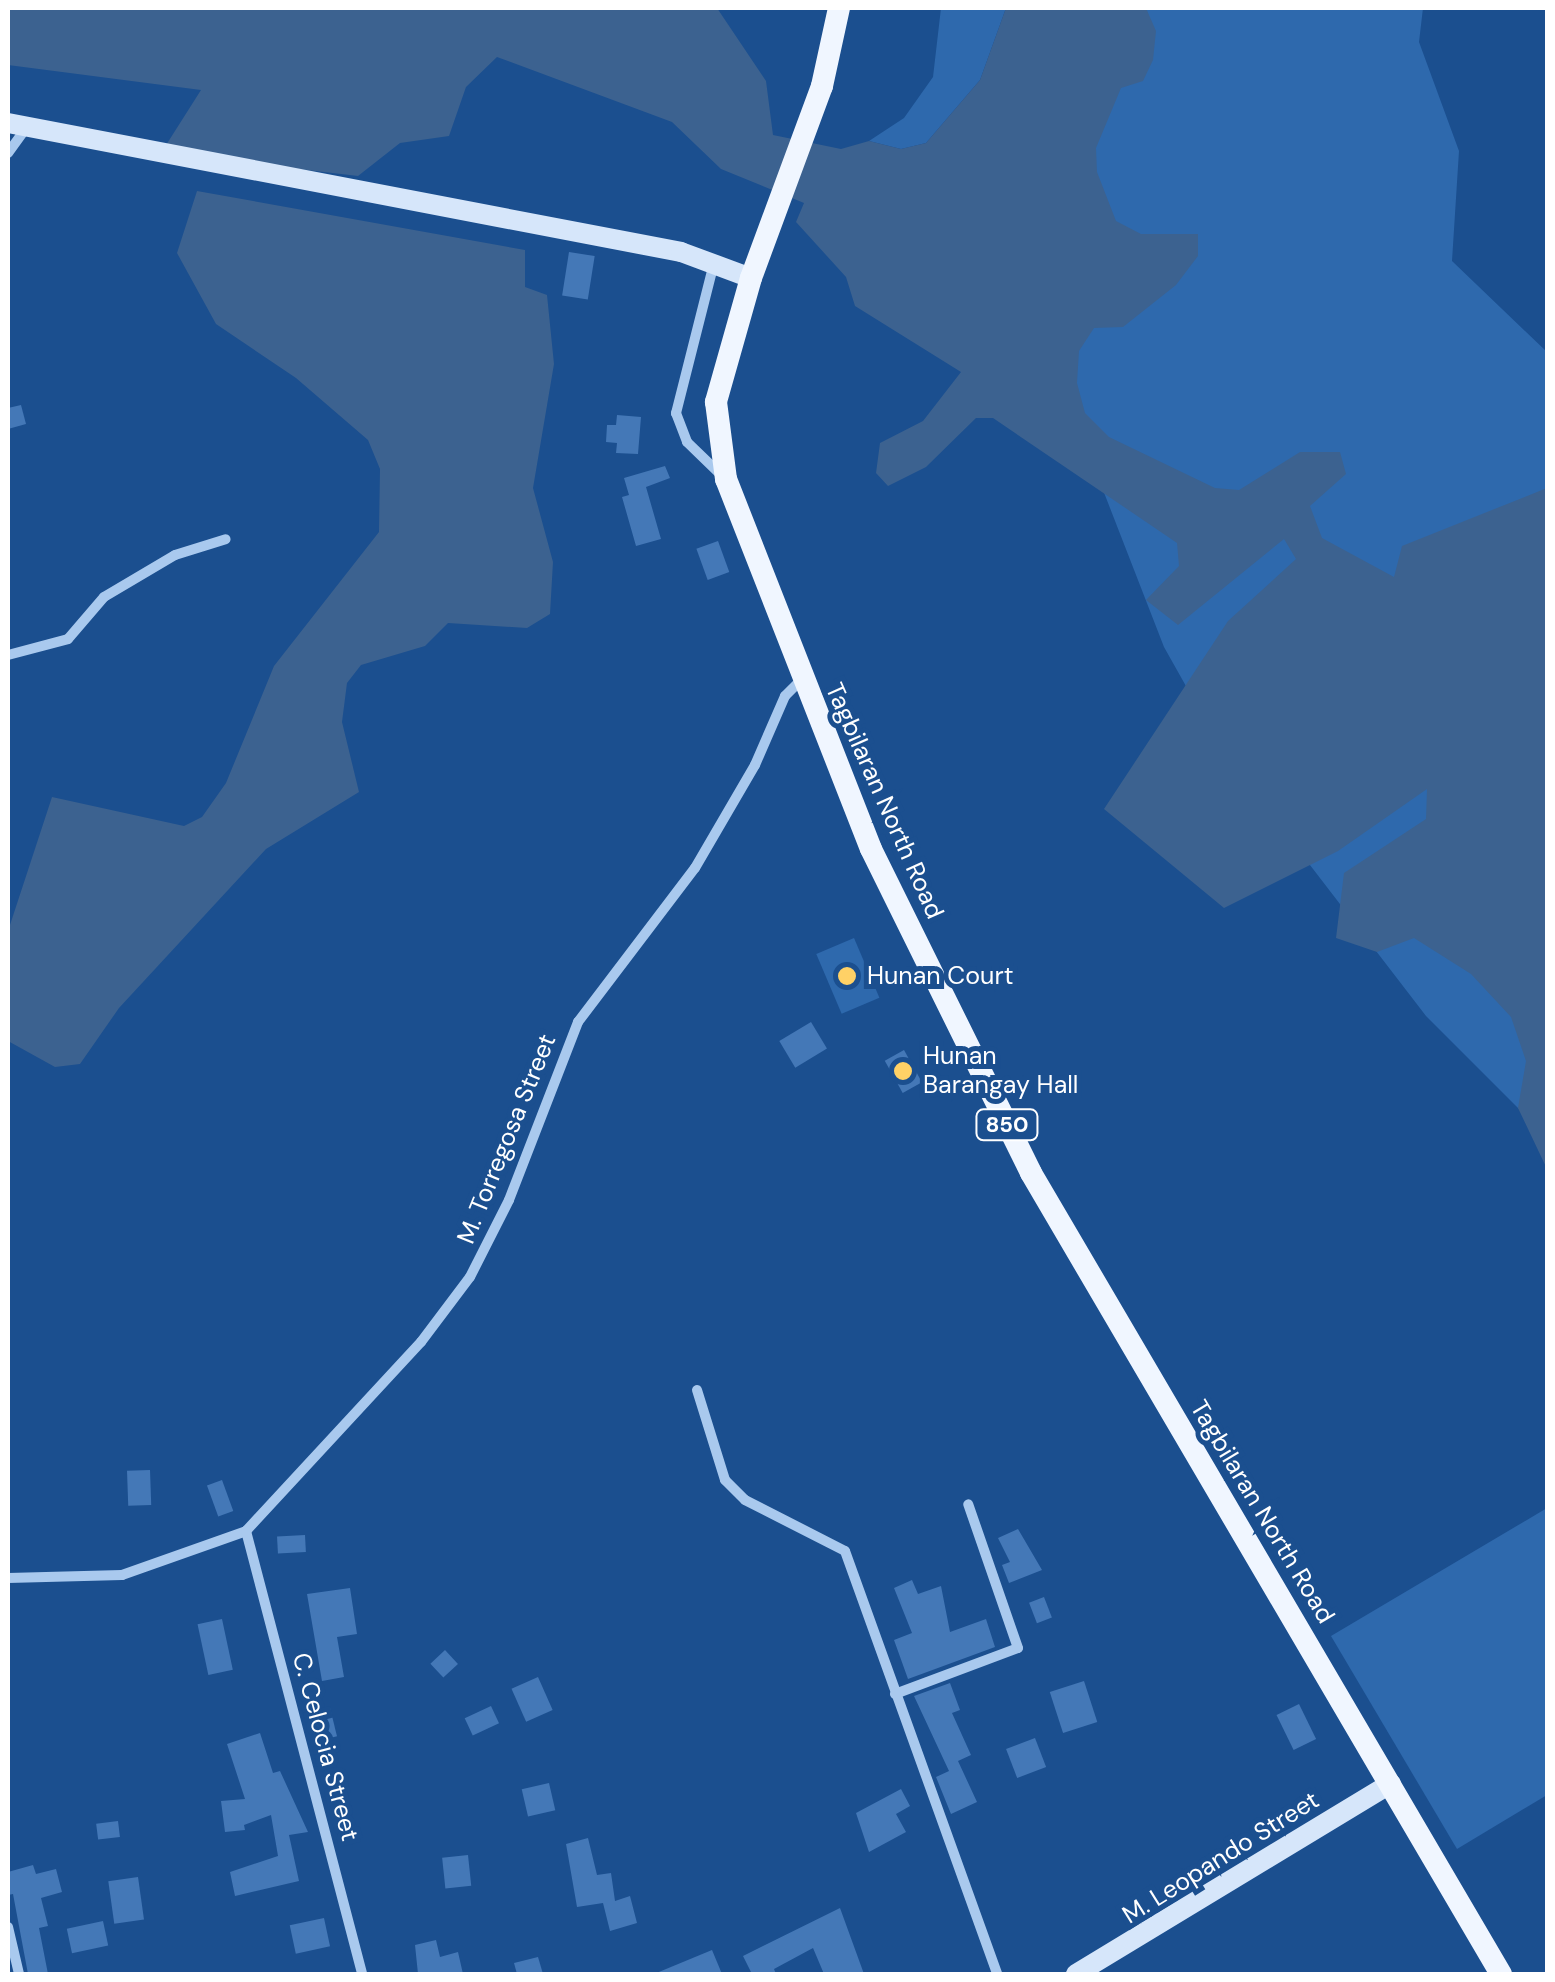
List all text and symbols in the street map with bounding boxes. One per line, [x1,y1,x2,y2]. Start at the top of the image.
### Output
street label: Tagbilaran North Road [818,679,950,923]
place label: Hunan Court [867,961,1013,991]
marker: Hunan Court [836,965,858,987]
street label: M. Torregosa Street [451,1030,563,1248]
place label: Hunan Barangay Hall [923,1042,1078,1101]
marker: Hunan Barangay Hall [892,1060,914,1082]
road number: 850 [974,1108,1040,1142]
street label: Tagbilaran North Road [1184,1395,1340,1629]
street label: C. Celocia Street [285,1650,365,1844]
street label: M. Leopando Street [1117,1785,1325,1931]

